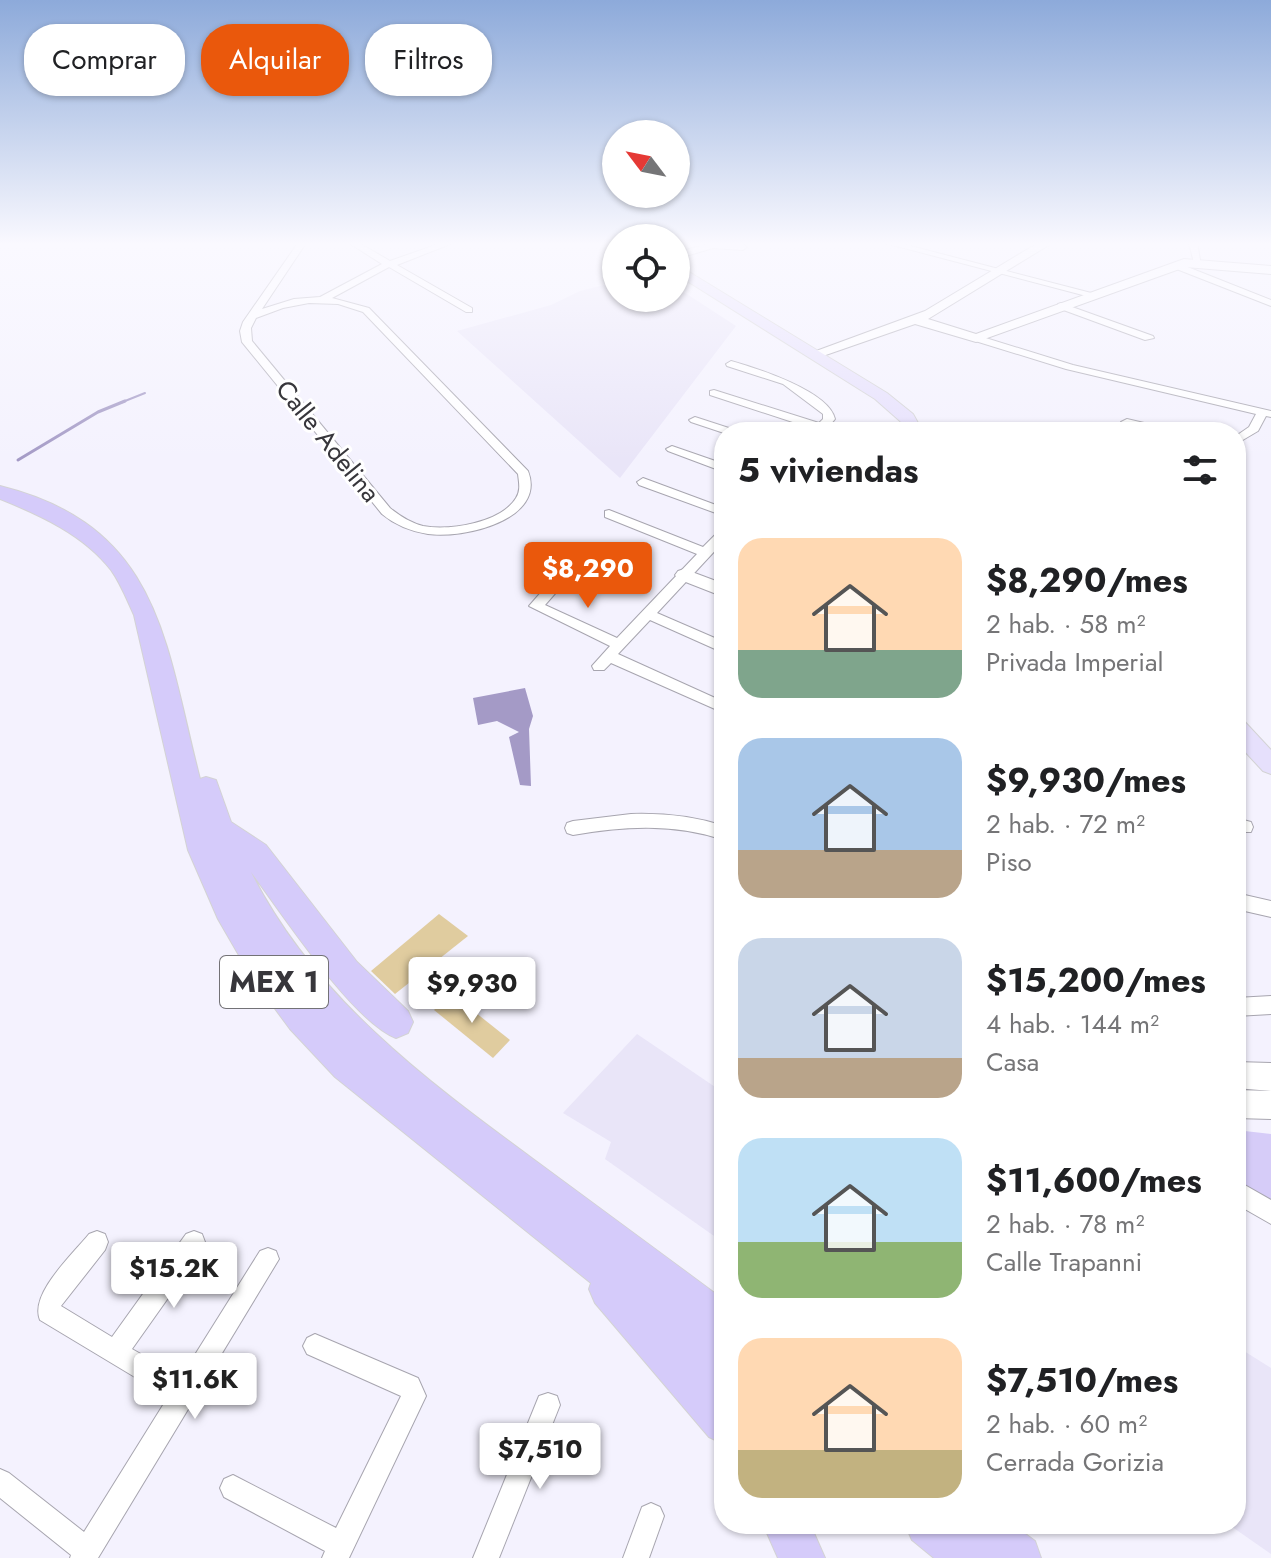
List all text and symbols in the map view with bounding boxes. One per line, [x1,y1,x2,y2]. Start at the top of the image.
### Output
chip: Comprar [24,24,185,96]
chip: Alquilar [201,24,349,96]
chip: Filtros [365,24,492,96]
north arrow [602,120,690,208]
map controls [602,120,690,312]
button: locate [602,224,690,312]
street label: Calle Adelina [267,372,389,510]
text: 5 viviendas [738,446,919,495]
icon: filters [1178,448,1222,492]
pin: $8,290 [523,542,653,610]
text: $8,290 [542,549,634,587]
text: $8,290/mes [986,556,1188,605]
icon: home [802,570,898,666]
text: 2 hab. · 58 m² [986,605,1145,643]
text: Privada Imperial [986,643,1164,681]
text: $9,930/mes [986,756,1186,805]
icon: home [802,770,898,866]
text: 2 hab. · 72 m² [986,805,1145,843]
text: Piso [986,843,1032,881]
road number: MEX 1 [220,956,328,1008]
text: $15,200/mes [986,956,1206,1005]
pin: $9,930 [407,957,537,1025]
text: $9,930 [427,964,517,1002]
icon: home [802,970,898,1066]
text: 4 hab. · 144 m² [986,1005,1159,1043]
text: Casa [986,1043,1039,1081]
text: $11,600/mes [986,1156,1202,1205]
icon: home [802,1170,898,1266]
text: 2 hab. · 78 m² [986,1205,1144,1243]
pin: $15.2K [109,1242,239,1310]
text: Calle Trapanni [986,1243,1142,1281]
text: $15.2K [129,1249,219,1287]
pin: $11.6K [130,1353,260,1421]
text: $7,510/mes [986,1356,1178,1405]
text: $11.6K [152,1360,238,1398]
icon: home [802,1370,898,1466]
text: 2 hab. · 60 m² [986,1405,1147,1443]
pin: $7,510 [475,1423,605,1491]
text: $7,510 [498,1430,582,1468]
text: Cerrada Gorizia [986,1443,1164,1481]

